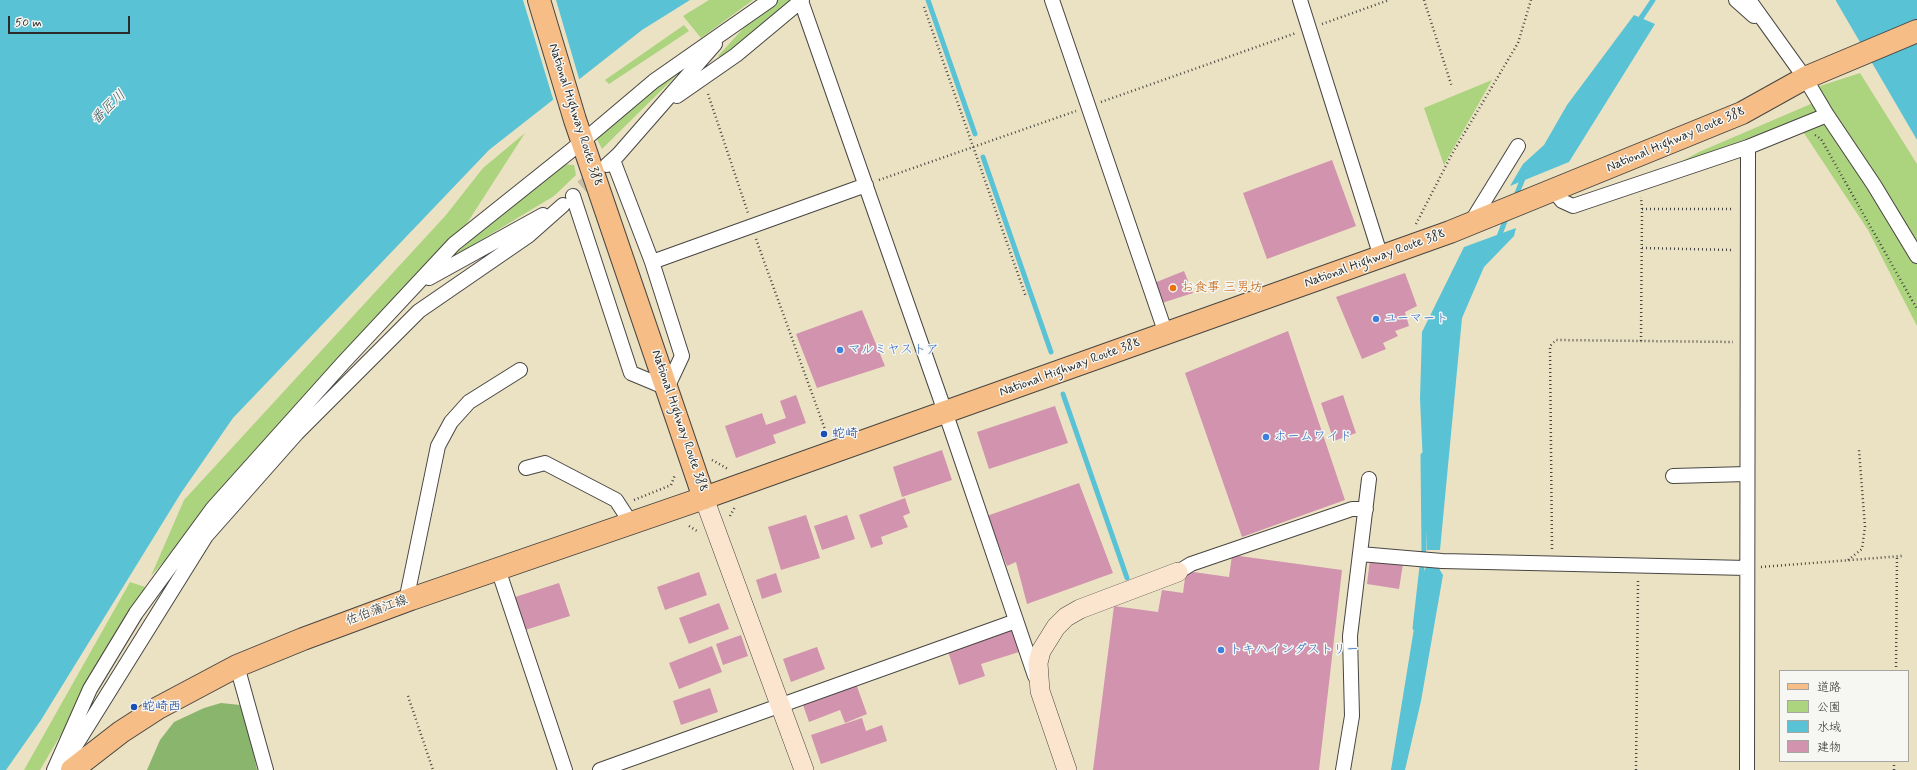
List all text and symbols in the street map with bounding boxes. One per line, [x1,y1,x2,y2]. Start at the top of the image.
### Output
scale bar [10,8,132,34]
text: 50 m [15,15,42,31]
street label: National Highway Route 388 [545,42,605,188]
water label: 番匠川 [88,87,130,129]
street label: National Highway Route 388 [1604,104,1748,176]
street label: National Highway Route 388 [1302,226,1448,292]
place label: お食事 三男坊 [1181,280,1263,296]
marker: お食事 三男坊 [1168,283,1178,293]
place label: ユーマート [1384,311,1448,327]
marker: ユーマート [1371,314,1381,324]
street label: National Highway Route 388 [997,335,1143,401]
place label: マルミヤストア [848,342,939,358]
marker: マルミヤストア [835,345,845,355]
street label: National Highway Route 388 [647,348,711,494]
place label: 蛇崎 [832,426,858,442]
marker: 蛇崎 [819,429,829,439]
place label: ホームワイド [1274,429,1352,445]
marker: ホームワイド [1261,432,1271,442]
street label: 佐伯蒲江線 [344,593,410,629]
place label: トキハインダストリー [1229,642,1359,658]
marker: トキハインダストリー [1216,645,1226,655]
legend [1779,670,1909,762]
text: 道路 [1817,680,1841,696]
place label: 蛇崎西 [142,699,181,715]
text: 公園 [1817,700,1841,716]
marker: 蛇崎西 [129,702,139,712]
text: 水域 [1817,720,1841,736]
text: 建物 [1817,740,1841,756]

